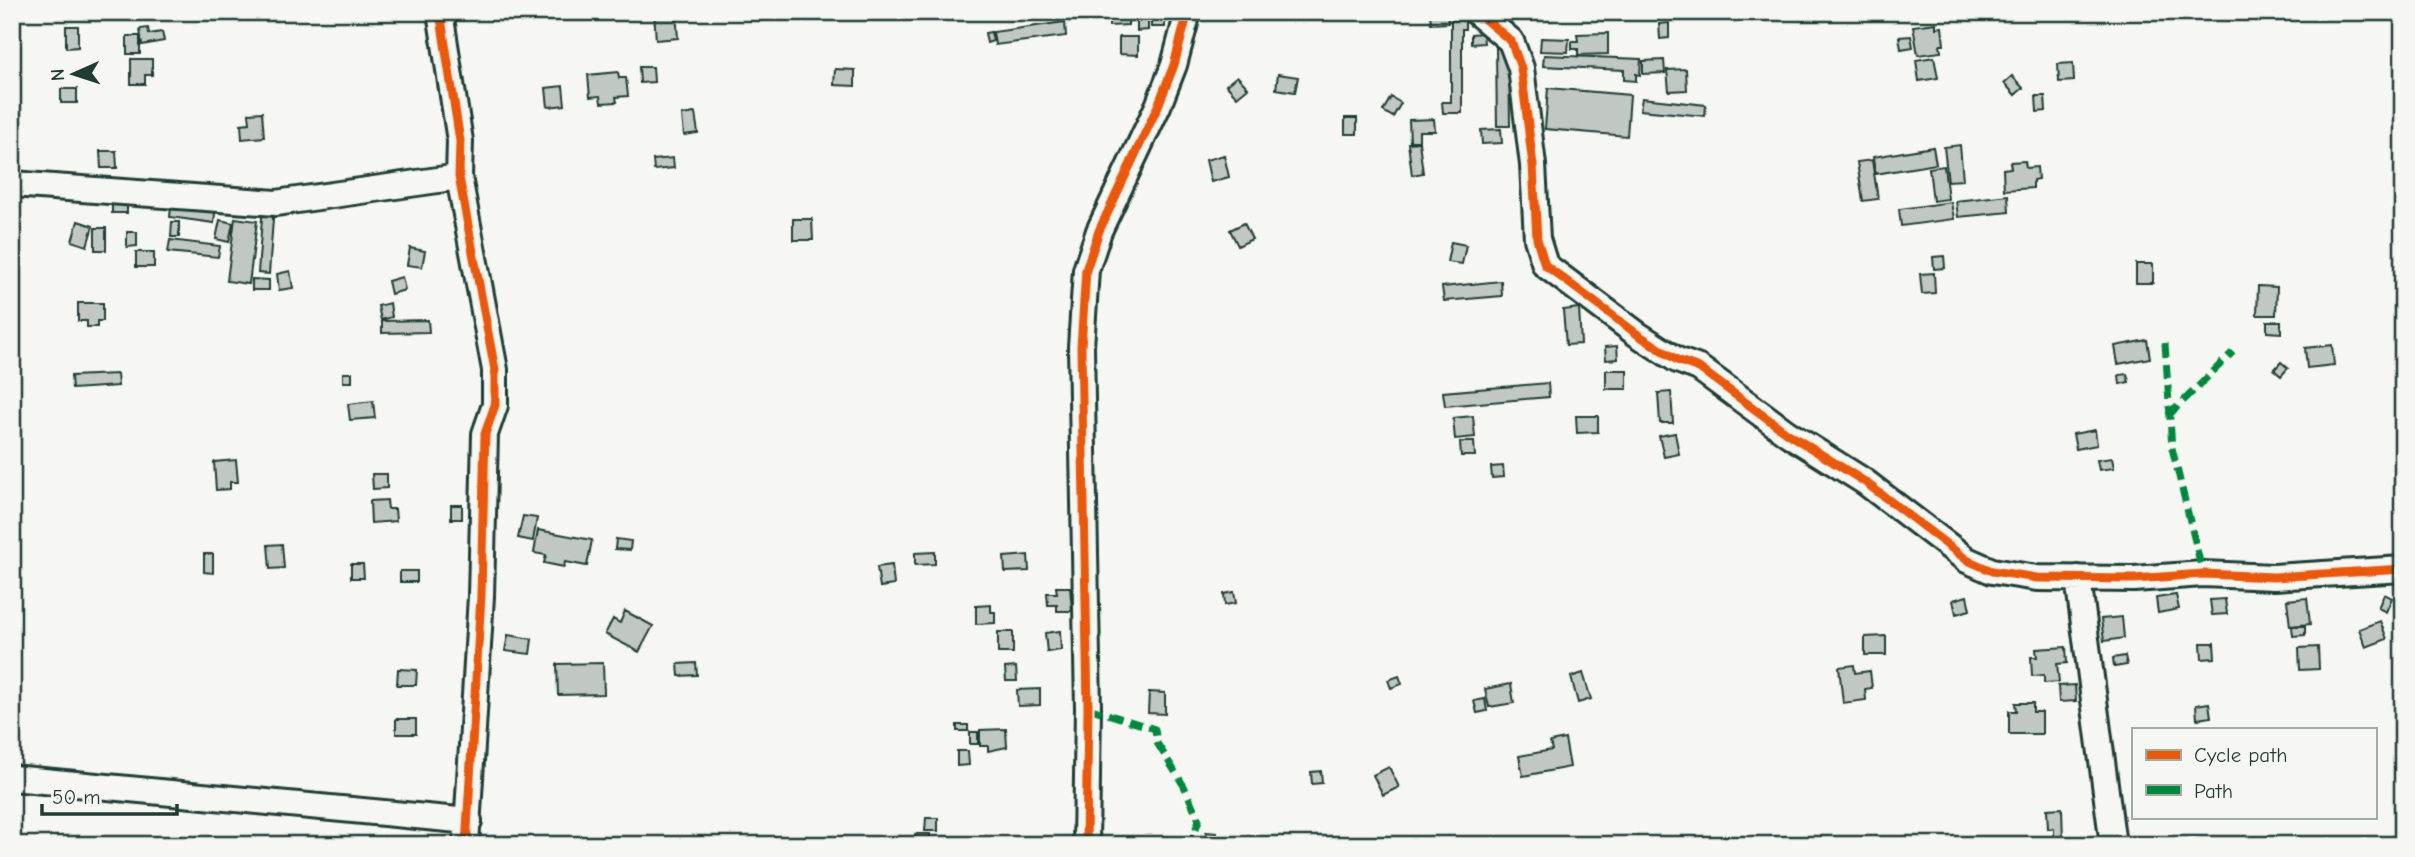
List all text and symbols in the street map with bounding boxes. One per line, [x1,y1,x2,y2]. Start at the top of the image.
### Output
north arrow [38,38,108,108]
text: N [47,68,69,82]
legend [2132,728,2376,818]
text: Cycle path [2194,743,2287,767]
scale bar [42,773,177,817]
text: Path [2194,779,2233,803]
text: 50 m [52,785,101,809]

